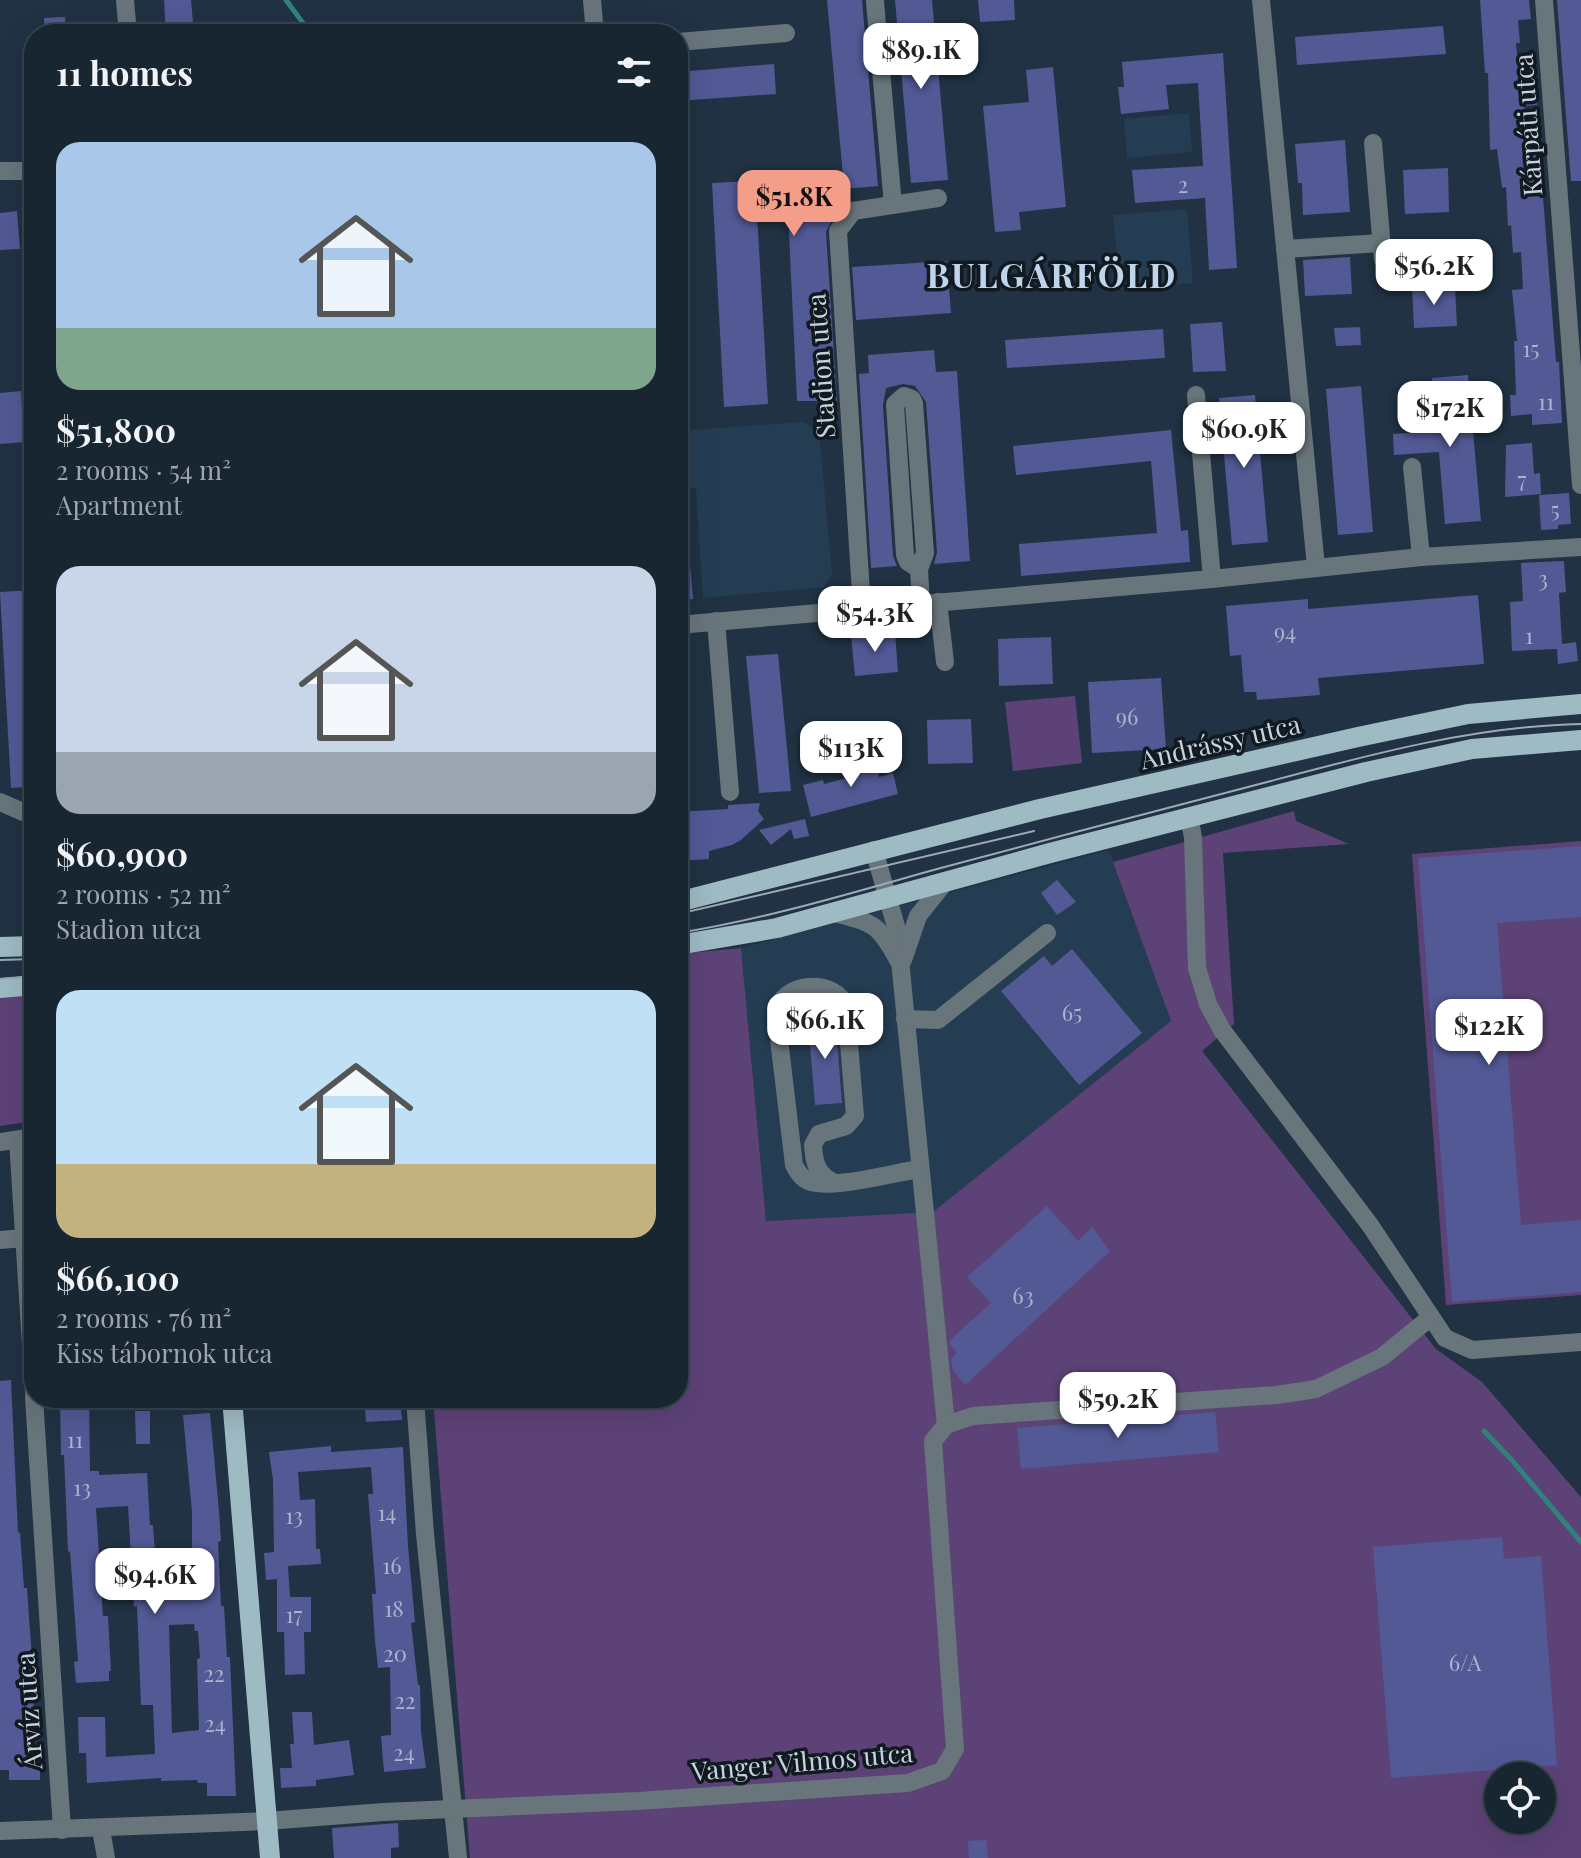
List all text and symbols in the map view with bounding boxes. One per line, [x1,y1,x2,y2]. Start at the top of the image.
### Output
pin: $89.1K [856,23,986,91]
text: $89.1K [881,31,961,66]
text: 11 homes [56,49,193,95]
icon: filters [612,50,656,94]
street label: Kárpáti utca [1505,53,1549,197]
house number: 2 [1178,169,1188,199]
pin: $51.8K [729,170,859,238]
text: $51.8K [756,178,833,213]
icon: home [284,194,428,338]
pin: $56.2K [1369,239,1499,307]
text: $56.2K [1394,247,1474,282]
district label: BULGÁRFÖLD [927,251,1177,297]
street label: Stadion utca [797,292,843,440]
house number: 15 [1522,333,1540,363]
pin: $172K [1394,381,1506,449]
house number: 11 [1538,386,1554,416]
text: $172K [1416,389,1484,424]
pin: $60.9K [1179,402,1309,470]
text: $51,800 [56,406,176,452]
text: $60.9K [1201,410,1287,445]
text: 2 rooms · 54 m² [56,452,231,487]
house number: 7 [1518,464,1527,494]
text: Apartment [56,487,182,522]
house number: 5 [1550,494,1560,524]
house number: 3 [1538,563,1548,593]
pin: $54.3K [810,586,940,654]
text: $54.3K [836,594,914,629]
house number: 94 [1274,616,1296,646]
icon: home [284,618,428,762]
house number: 1 [1525,620,1533,650]
house number: 96 [1116,701,1138,731]
street label: Andrássy utca [1135,706,1304,777]
pin: $113K [795,721,907,789]
text: $113K [818,729,884,764]
text: $60,900 [56,830,188,876]
text: 2 rooms · 52 m² [56,876,231,911]
text: Stadion utca [56,911,201,946]
pin: $66.1K [760,993,890,1061]
house number: 65 [1062,997,1082,1027]
pin: $122K [1433,999,1545,1067]
text: $66.1K [785,1001,865,1036]
text: $122K [1454,1007,1524,1042]
icon: home [284,1042,428,1186]
text: $66,100 [56,1254,180,1300]
house number: 63 [1012,1280,1034,1310]
text: 2 rooms · 76 m² [56,1300,231,1335]
text: Kiss tábornok utca [56,1335,273,1370]
pin: $59.2K [1053,1372,1183,1440]
text: $59.2K [1078,1380,1158,1415]
house number: 11 [67,1424,83,1454]
house number: 13 [73,1472,91,1502]
house number: 14 [377,1497,397,1527]
house number: 13 [285,1500,303,1530]
pin: $94.6K [90,1548,220,1616]
house number: 16 [382,1550,402,1580]
text: $94.6K [113,1556,197,1591]
house number: 18 [384,1593,404,1623]
house number: 17 [285,1599,303,1629]
house number: 20 [383,1638,407,1668]
house number: 6/A [1449,1647,1481,1677]
street label: Árvíz utca [6,1651,50,1772]
house number: 22 [203,1658,225,1688]
house number: 22 [394,1685,416,1715]
house number: 24 [204,1708,226,1738]
street label: Vanger Vilmos utca [689,1734,914,1788]
house number: 24 [393,1737,415,1767]
map controls [1484,1762,1556,1834]
button: locate [1484,1762,1556,1834]

